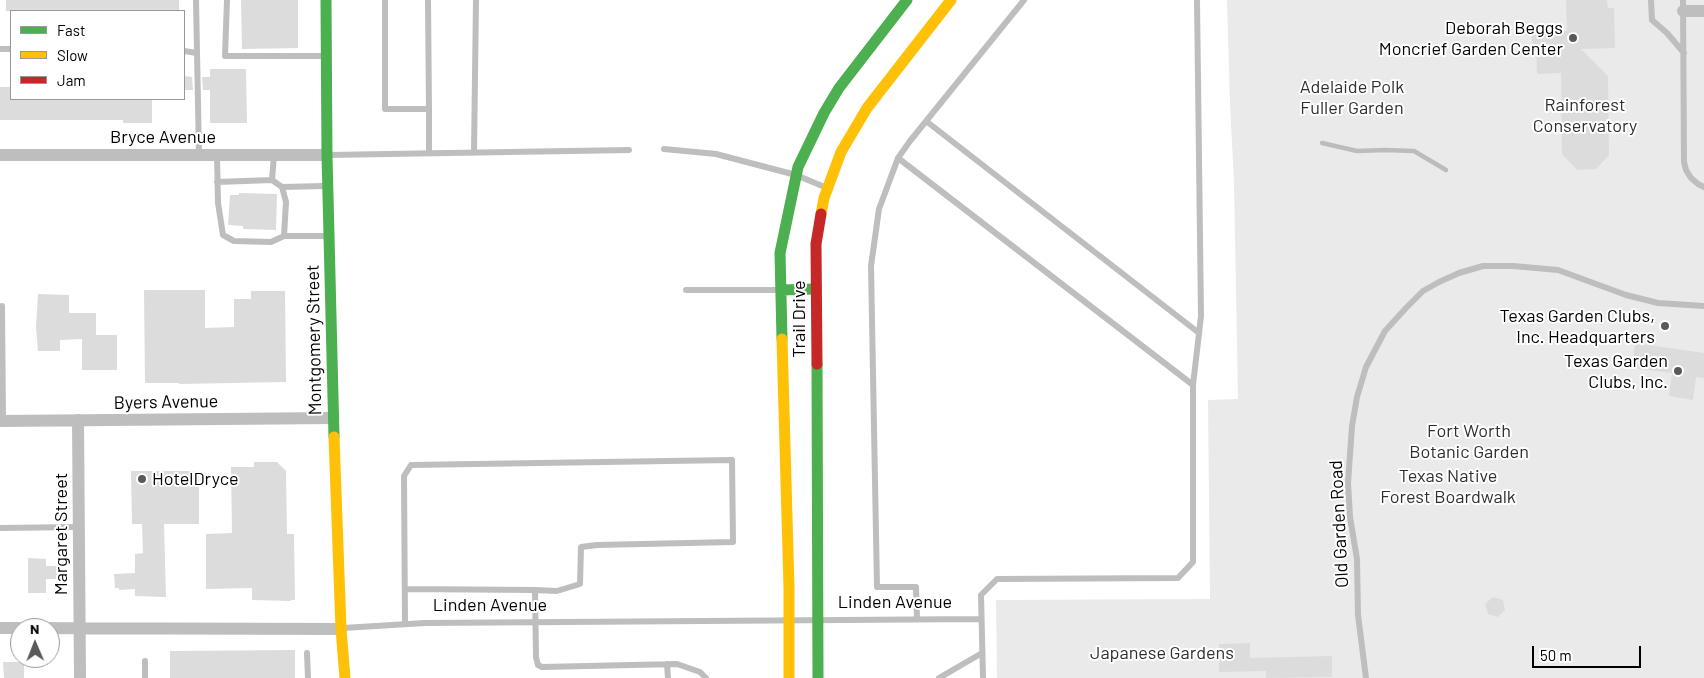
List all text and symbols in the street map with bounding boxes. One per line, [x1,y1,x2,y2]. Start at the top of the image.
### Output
legend [10,10,185,100]
place label: Deborah Beggs Moncrief Garden Center [1379,17,1563,59]
text: Fast [57,21,85,39]
marker: Deborah Beggs Moncrief Garden Center [1567,32,1579,44]
text: Slow [57,46,88,64]
text: Jam [57,71,86,89]
park label: Adelaide Polk Fuller Garden [1300,76,1404,118]
park label: Rainforest Conservatory [1533,94,1637,136]
street label: Bryce Avenue [110,126,216,148]
street label: Montgomery Street [302,264,326,416]
street label: Trail Drive [788,280,810,358]
place label: Texas Garden Clubs, Inc. Headquarters [1499,305,1655,348]
marker: Texas Garden Clubs, Inc. Headquarters [1659,320,1671,332]
place label: Texas Garden Clubs, Inc. [1564,350,1668,392]
marker: Texas Garden Clubs, Inc. [1672,365,1684,377]
street label: Byers Avenue [113,390,219,414]
park label: Fort Worth Botanic Garden [1409,420,1529,462]
street label: Old Garden Road [1325,460,1353,588]
park label: Texas Native Forest Boardwalk [1380,465,1516,508]
place label: HotelDryce [152,468,239,490]
street label: Margaret Street [50,473,72,595]
marker: HotelDryce [136,473,148,485]
street label: Linden Avenue [838,591,952,613]
street label: Linden Avenue [433,594,547,616]
north arrow [10,618,60,668]
text: N [30,620,40,637]
scale bar [1534,636,1643,668]
park label: Japanese Gardens [1090,642,1234,664]
text: 50 m [1540,646,1572,664]

